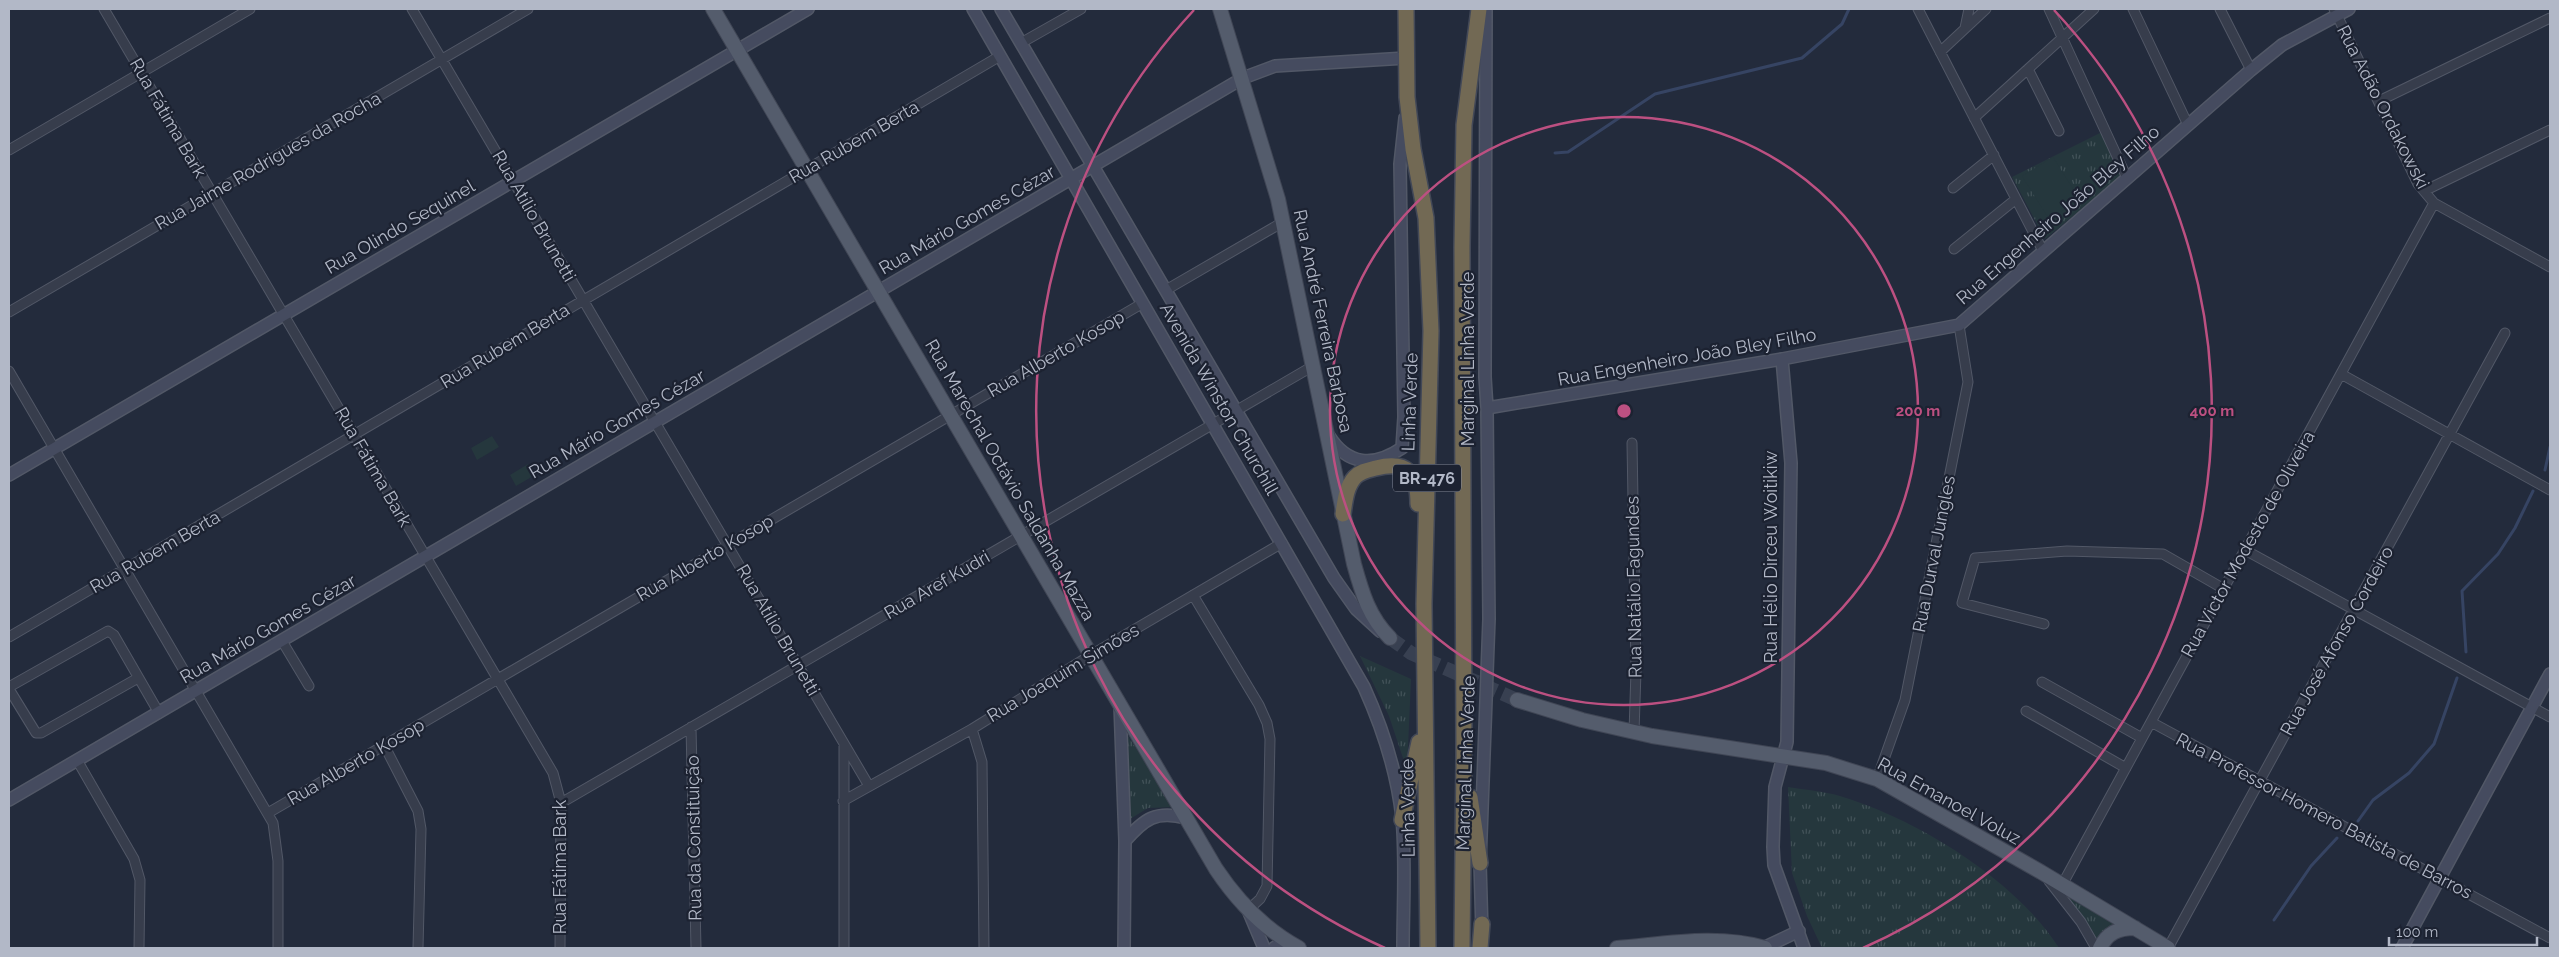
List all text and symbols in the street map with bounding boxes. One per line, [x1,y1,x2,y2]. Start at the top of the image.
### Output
street label: Rua Adão Ordakowski [2333,21,2434,192]
street label: Rua Fátima Bark [126,54,211,182]
street label: Rua Jaime Rodrigues da Rocha [151,87,384,234]
street label: Rua Rubem Berta [785,96,922,187]
street label: Rua Engenheiro João Bley Filho [1952,121,2164,309]
street label: Rua Atílio Brunetti [488,146,581,285]
street label: Rua Mário Gomes Cézar [875,160,1059,279]
street label: Rua Olindo Sequinel [321,175,478,278]
street label: Rua André Ferreira Barbosa [1290,207,1357,434]
street label: Marginal Linha Verde [1457,271,1478,446]
street label: Rua Rubem Berta [437,299,573,392]
street label: Avenida Winston Churchill [1156,299,1283,499]
street label: Rua Alberto Kosop [984,306,1128,401]
street label: Rua Engenheiro João Bley Filho [1556,323,1818,390]
street label: Rua Marechal Octávio Saldanha Mazza [921,336,1100,624]
street label: Linha Verde [1397,352,1422,452]
street label: Rua Mário Gomes Cézar [525,364,709,483]
centre of rings [1615,402,1633,420]
text: 200 m [1896,402,1940,420]
text: 400 m [2190,402,2234,420]
street label: Rua Fátima Bark [331,403,416,531]
street label: Rua Victor Modesto de Oliveira [2176,427,2319,661]
street label: Rua Hélio Dirceu Woitikiw [1760,450,1781,663]
road number: BR-476 [1393,464,1461,492]
street label: Rua Durval Jungles [1908,473,1959,634]
street label: Rua Natálio Fagundes [1621,495,1646,678]
street label: Rua Rubem Berta [86,506,223,597]
street label: Rua Alberto Kosop [633,510,777,605]
street label: Rua José Afonso Cordeiro [2276,542,2398,739]
street label: Rua Aref Kudri [880,546,993,623]
street label: Rua Atílio Brunetti [732,560,825,699]
street label: Rua Mário Gomes Cézar [176,569,360,688]
street label: Rua Joaquim Simões [983,619,1143,726]
street label: Marginal Linha Verde [1452,675,1479,851]
street label: Rua Alberto Kosop [284,714,428,809]
street label: Rua Professor Homero Batista de Barros [2173,728,2476,903]
street label: Rua Emanoel Voluz [1874,753,2025,849]
street label: Rua da Constituição [682,755,705,921]
street label: Linha Verde [1396,758,1419,857]
street label: Rua Fátima Bark [549,799,570,934]
scale bar [2389,914,2536,946]
text: 100 m [2396,923,2438,941]

